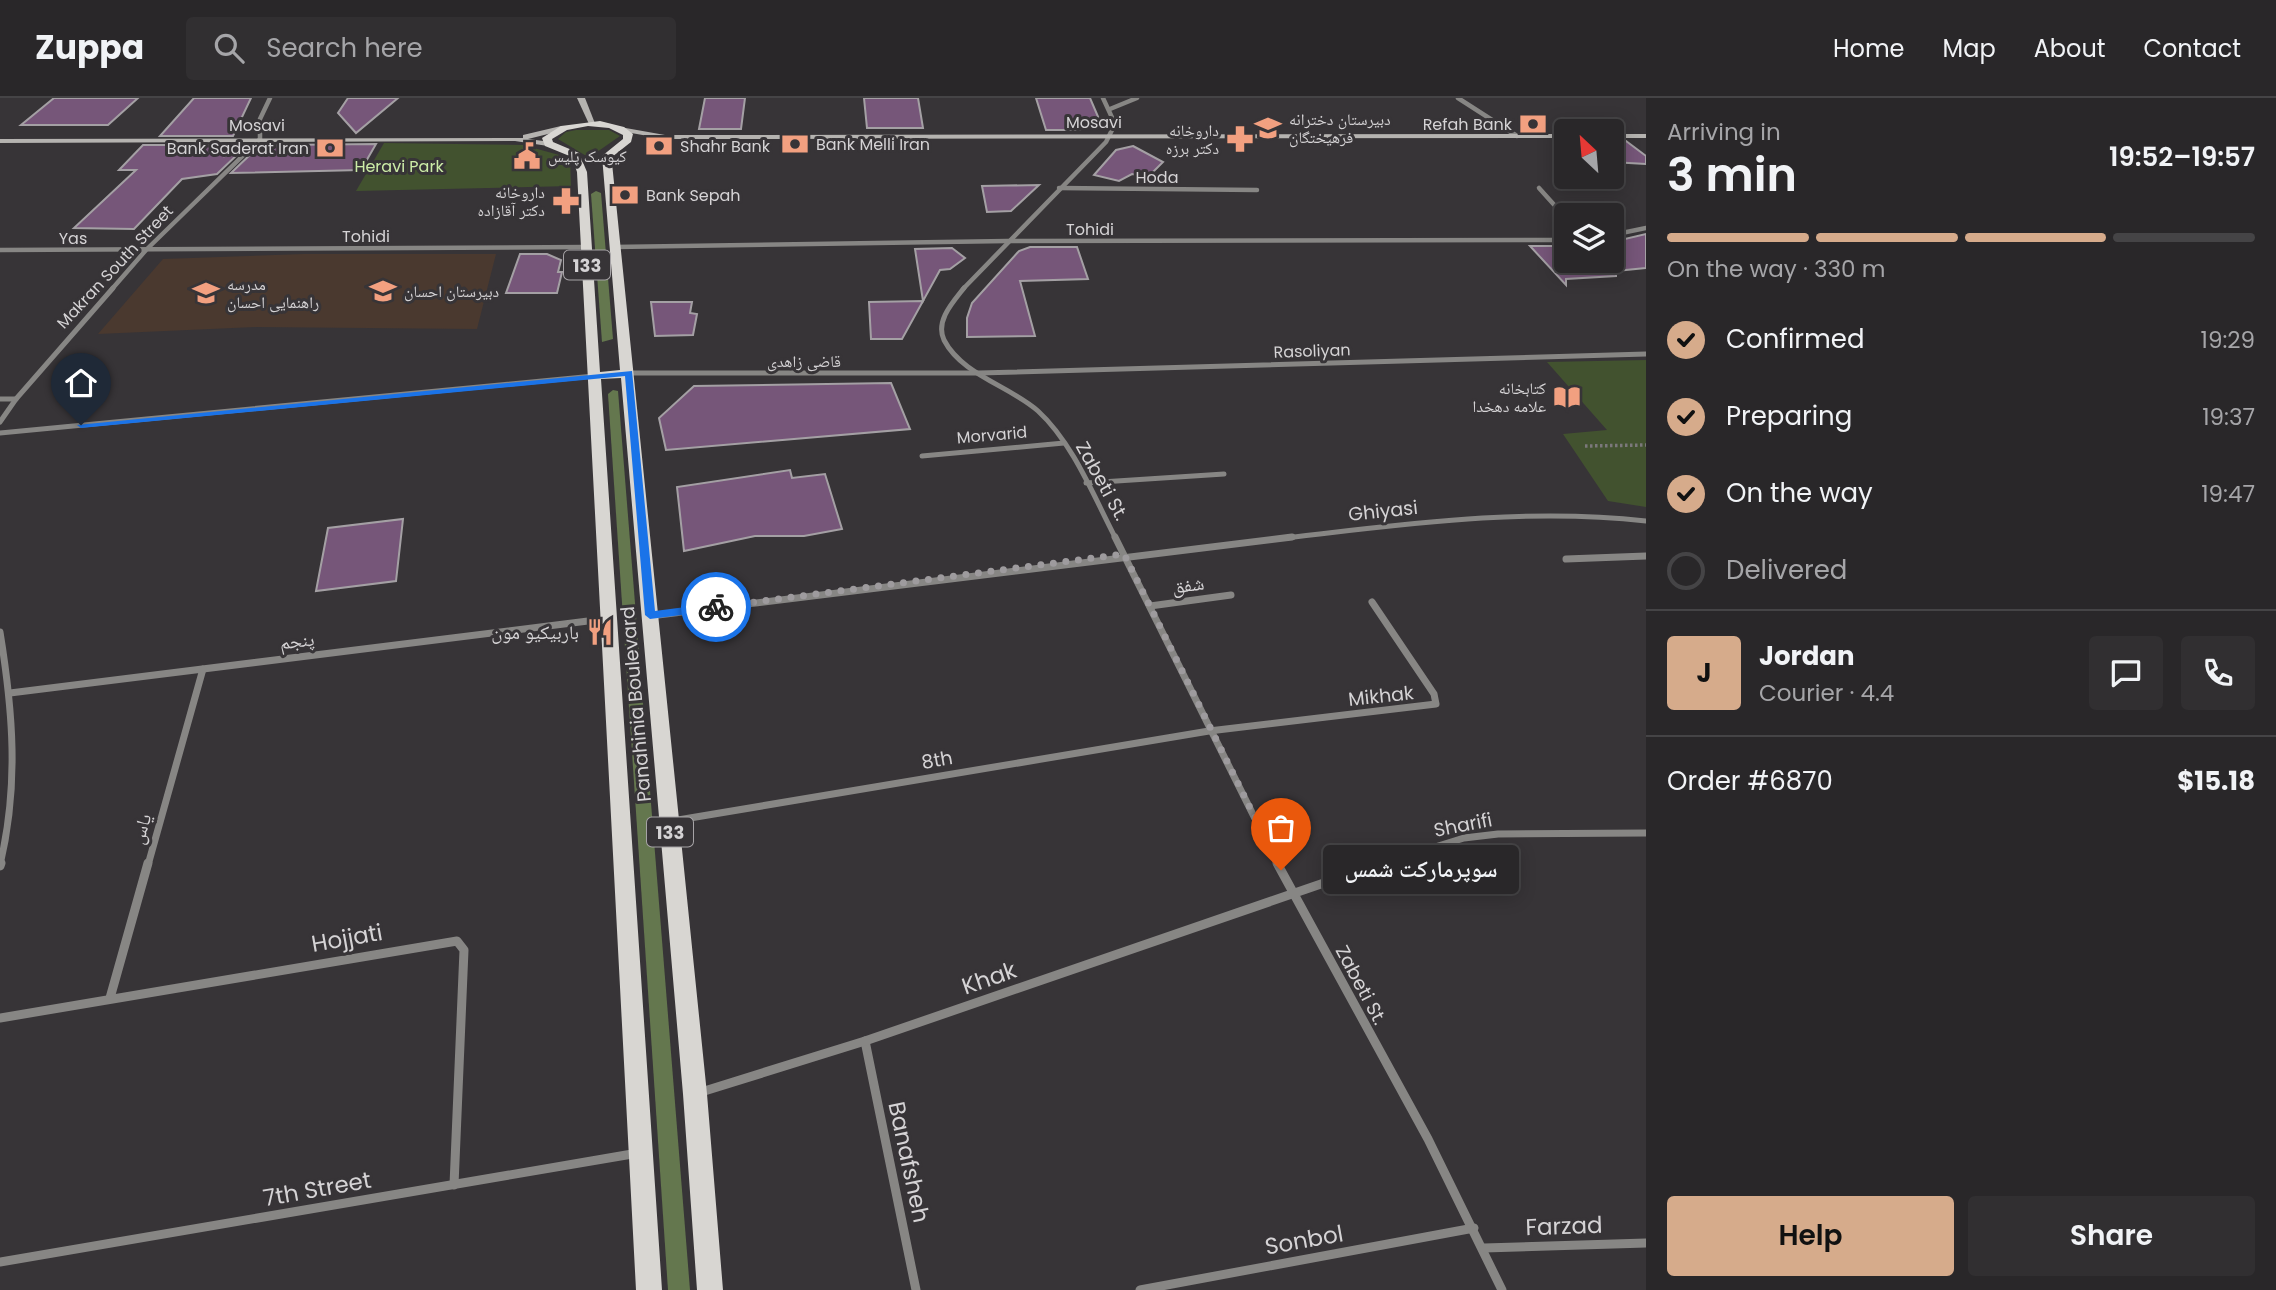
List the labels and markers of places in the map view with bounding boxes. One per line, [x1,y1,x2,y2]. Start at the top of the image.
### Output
place label: دبیرستان دخترانه فرهیختگان [1289,108,1391,149]
bank icon: Refah Bank [1518,109,1548,139]
school or university icon: دبیرستان دخترانه فرهیختگان [1253,113,1283,143]
place label: Refah Bank [1423,113,1513,136]
place label: داروخانه دکتر برزه [1166,119,1219,160]
pharmacy icon: داروخانه دکتر برزه [1225,124,1255,154]
bank icon: Bank Melli Iran [780,129,810,159]
bank icon: Shahr Bank [644,131,674,161]
bank icon: Bank Saderat Iran [315,133,345,163]
place label: Bank Melli Iran [816,133,930,156]
place label: Shahr Bank [680,135,771,158]
place label: Bank Saderat Iran [167,137,309,160]
public building icon: کیوسک پلیس [512,141,542,171]
place label: کیوسک پلیس [548,145,627,168]
bank icon: Bank Sepah [610,180,640,210]
place label: داروخانه دکتر آقازاده [478,181,545,222]
place label: Bank Sepah [646,184,741,207]
pharmacy icon: داروخانه دکتر آقازاده [551,186,581,216]
place label: مدرسه راهنمایی احسان [227,273,319,314]
school or university icon: دبیرستان احسان [368,276,398,306]
school or university icon: مدرسه راهنمایی احسان [191,278,221,308]
place label: دبیرستان احسان [404,280,499,303]
pin [51,353,111,425]
place label: کتابخانه علامه دهخدا [1473,377,1546,418]
library icon: کتابخانه علامه دهخدا [1552,382,1582,412]
restaurant icon: باربیکیو مون [585,617,615,647]
place label: باربیکیو مون [491,619,579,646]
pin [1251,798,1311,870]
callout: سوپرمارکت شمس [1323,846,1519,894]

